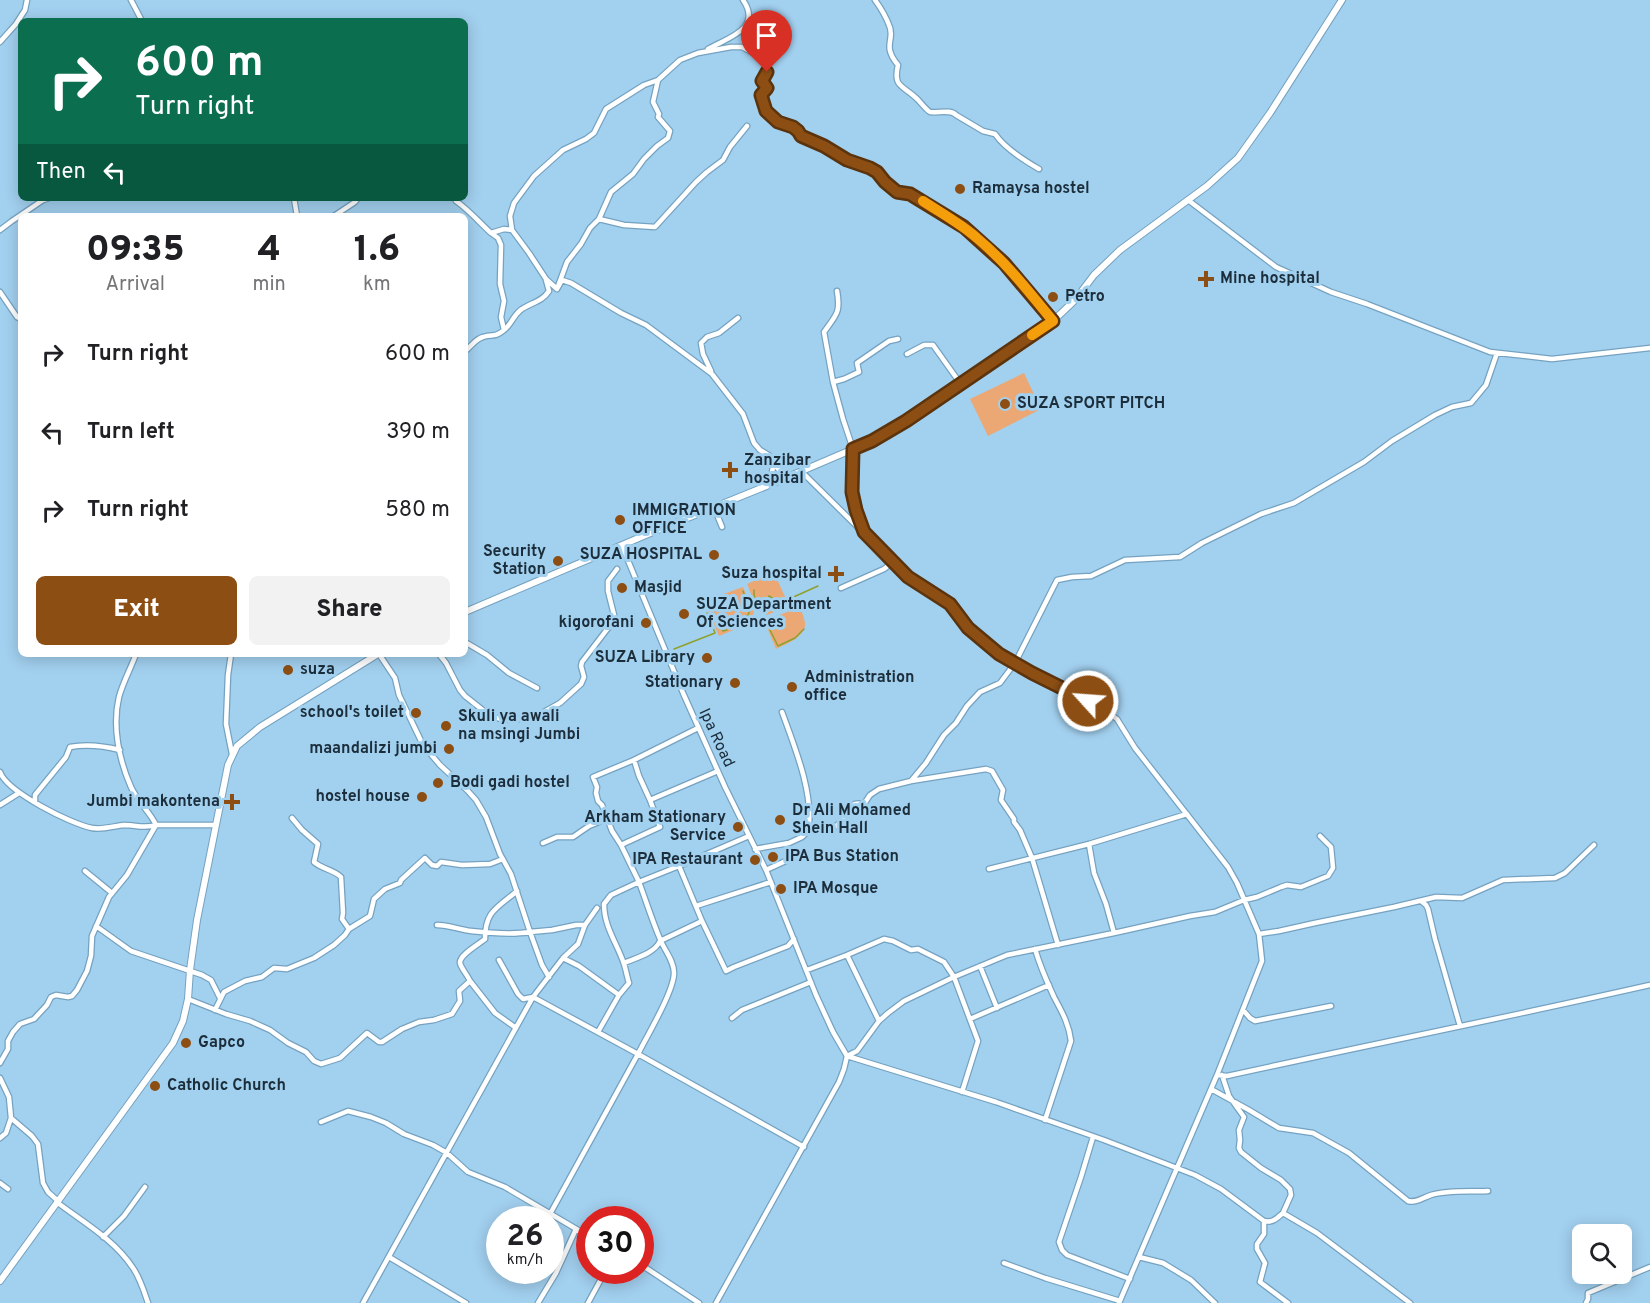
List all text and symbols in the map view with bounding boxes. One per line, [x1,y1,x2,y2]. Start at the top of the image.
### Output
pin [741,10,792,72]
icon: arrive [750,19,783,52]
text: 600 m [135,38,264,91]
icon: right [36,42,114,120]
text: Turn right [135,90,254,124]
icon: left [98,156,131,189]
text: Then [36,159,86,186]
place label: Ramaysa hostel [972,179,1090,199]
marker: Ramaysa hostel [953,182,967,196]
text: 09:35 [86,228,185,274]
text: 4 [257,228,281,274]
text: 1.6 [354,228,400,274]
place label: Mine hospital [1220,269,1320,289]
marker: Mine hospital [1197,270,1215,288]
text: Arrival [105,272,165,298]
text: min [253,272,286,298]
text: km [363,272,391,298]
place label: Petro [1065,287,1105,307]
marker: Petro [1046,290,1060,304]
icon: right [36,338,69,371]
text: Turn right [87,341,189,368]
text: 600 m [385,341,450,368]
place label: SUZA SPORT PITCH [1017,394,1165,414]
marker: SUZA SPORT PITCH [998,397,1012,411]
icon: left [36,416,69,449]
text: Turn left [87,419,175,446]
text: 390 m [386,419,450,446]
place label: Zanzibar hospital [744,451,811,489]
marker: Zanzibar hospital [721,461,739,479]
icon: right [36,494,69,527]
text: Turn right [87,497,189,524]
text: 580 m [385,497,450,524]
place label: IMMIGRATION OFFICE [632,501,736,539]
marker: IMMIGRATION OFFICE [613,513,627,527]
place label: Security Station [483,542,546,580]
place label: SUZA HOSPITAL [580,545,702,565]
marker: SUZA HOSPITAL [707,548,721,562]
marker: Security Station [551,554,565,568]
place label: Suza hospital [721,564,822,584]
marker: Suza hospital [827,565,845,583]
button: Exit [36,576,237,645]
button: Share [249,576,450,645]
place label: Masjid [634,578,682,598]
marker: Masjid [615,581,629,595]
place label: SUZA Department Of Sciences [696,595,832,633]
marker: SUZA Department Of Sciences [677,607,691,621]
place label: kigorofani [559,613,634,633]
marker: kigorofani [639,616,653,630]
place label: SUZA Library [595,648,695,668]
marker: SUZA Library [700,651,714,665]
place label: suza [300,660,335,680]
marker: suza [281,663,295,677]
place label: Administration office [804,668,914,706]
position arrow [1056,669,1120,733]
place label: Stationary [645,673,723,693]
marker: Stationary [728,676,742,690]
marker: Administration office [785,680,799,694]
place label: school's toilet [300,703,404,723]
street label: Ipa Road [694,705,738,771]
marker: school's toilet [409,706,423,720]
place label: Skuli ya awali na msingi Jumbi [458,707,580,745]
marker: Skuli ya awali na msingi Jumbi [439,719,453,733]
place label: maandalizi jumbi [309,739,437,759]
marker: maandalizi jumbi [442,742,456,756]
place label: Bodi gadi hostel [450,773,570,793]
marker: Bodi gadi hostel [431,776,445,790]
place label: hostel house [315,787,410,807]
marker: hostel house [415,790,429,804]
place label: Jumbi makontena [87,792,220,812]
marker: Jumbi makontena [225,795,239,809]
place label: Dr Ali Mohamed Shein Hall [792,801,911,839]
place label: Arkham Stationary Service [584,808,726,846]
marker: Dr Ali Mohamed Shein Hall [773,813,787,827]
marker: Arkham Stationary Service [731,820,745,834]
place label: IPA Bus Station [785,847,899,867]
place label: IPA Restaurant [632,850,743,870]
marker: IPA Bus Station [766,850,780,864]
marker: IPA Restaurant [748,853,762,867]
place label: IPA Mosque [793,879,878,899]
marker: IPA Mosque [774,882,788,896]
place label: Gapco [198,1033,245,1053]
marker: Gapco [179,1036,193,1050]
place label: Catholic Church [167,1076,286,1096]
marker: Catholic Church [148,1079,162,1093]
speed limit sign: 30 [576,1206,654,1284]
text: 26 [507,1219,543,1256]
map controls [1572,1224,1632,1284]
button: search [1572,1224,1632,1284]
text: km/h [507,1251,543,1270]

